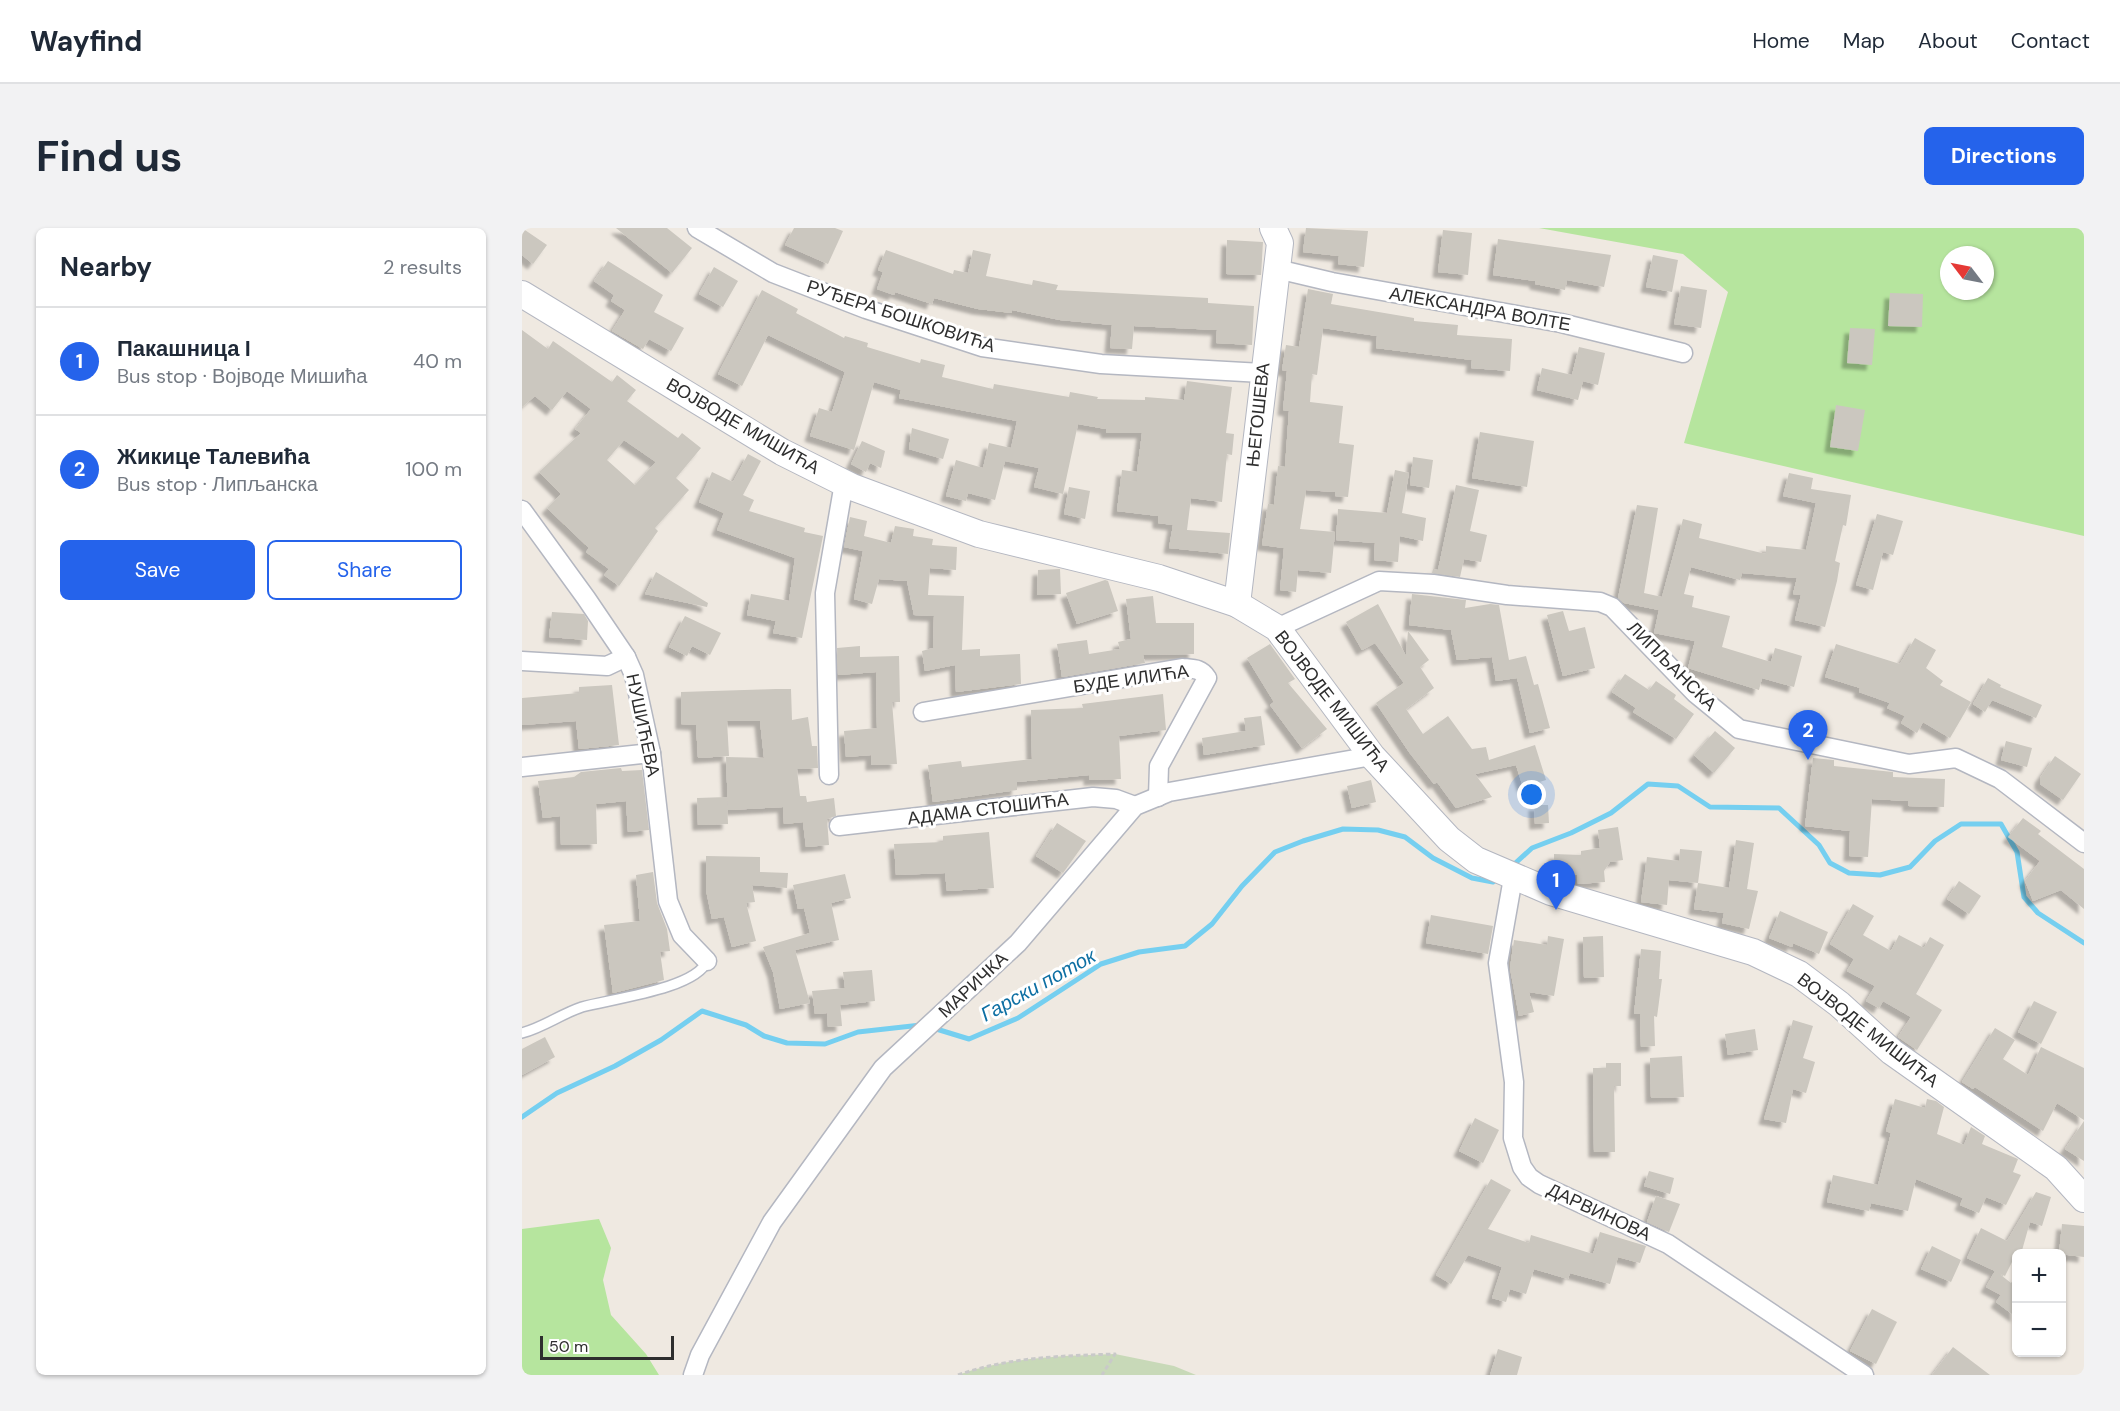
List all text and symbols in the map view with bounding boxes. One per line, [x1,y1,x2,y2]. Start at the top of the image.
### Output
text: Wayfind [30,23,142,60]
text: Home [1752,27,1810,55]
text: Map [1843,27,1885,55]
text: About [1918,27,1978,55]
text: Contact [2011,27,2090,55]
button: Directions [1924,127,2084,185]
text: Find us [36,129,182,184]
north arrow [1940,246,1994,300]
text: Nearby [60,250,152,284]
text: 2 results [383,254,462,280]
street label: РУЂЕРА БОШКОВИЋА [804,274,998,358]
street label: АЛЕКСАНДРА ВОЛТЕ [1387,281,1573,337]
text: Пакашница I [117,334,251,363]
text: 1 [76,348,83,374]
text: 40 m [413,348,462,374]
street label: ЊЕГОШЕВА [1241,362,1275,468]
text: Bus stop · Војводе Мишића [117,363,367,389]
street label: ВОЈВОДЕ МИШИЋА [662,372,824,480]
text: Жикице Талевића [117,442,310,471]
text: 2 [74,456,85,482]
text: 100 m [405,456,462,482]
text: Bus stop · Липљанска [117,471,318,497]
button: Save [60,540,255,600]
button: Share [267,540,462,600]
street label: ЛИПЉАНСКА [1622,616,1722,716]
street label: ВОЈВОДЕ МИШИЋА [1269,625,1395,777]
street label: БУДЕ ИЛИЋА [1072,659,1190,699]
street label: НУШИЋЕВА [620,671,666,779]
pin: 2 [1788,710,1828,760]
your location [1517,780,1546,809]
street label: АДАМА СТОШИЋА [906,787,1070,831]
pin: 1 [1536,860,1576,910]
water label: Гарски поток [976,942,1102,1027]
street label: МАРИЧКА [933,947,1013,1023]
street label: ВОЈВОДЕ МИШИЋА [1792,967,1944,1093]
street label: ДАРВИНОВА [1543,1178,1655,1246]
map controls [2012,1249,2066,1357]
button: + [2012,1249,2066,1303]
button: − [2012,1303,2066,1357]
scale bar [540,1333,674,1360]
text: 50 m [549,1336,588,1357]

